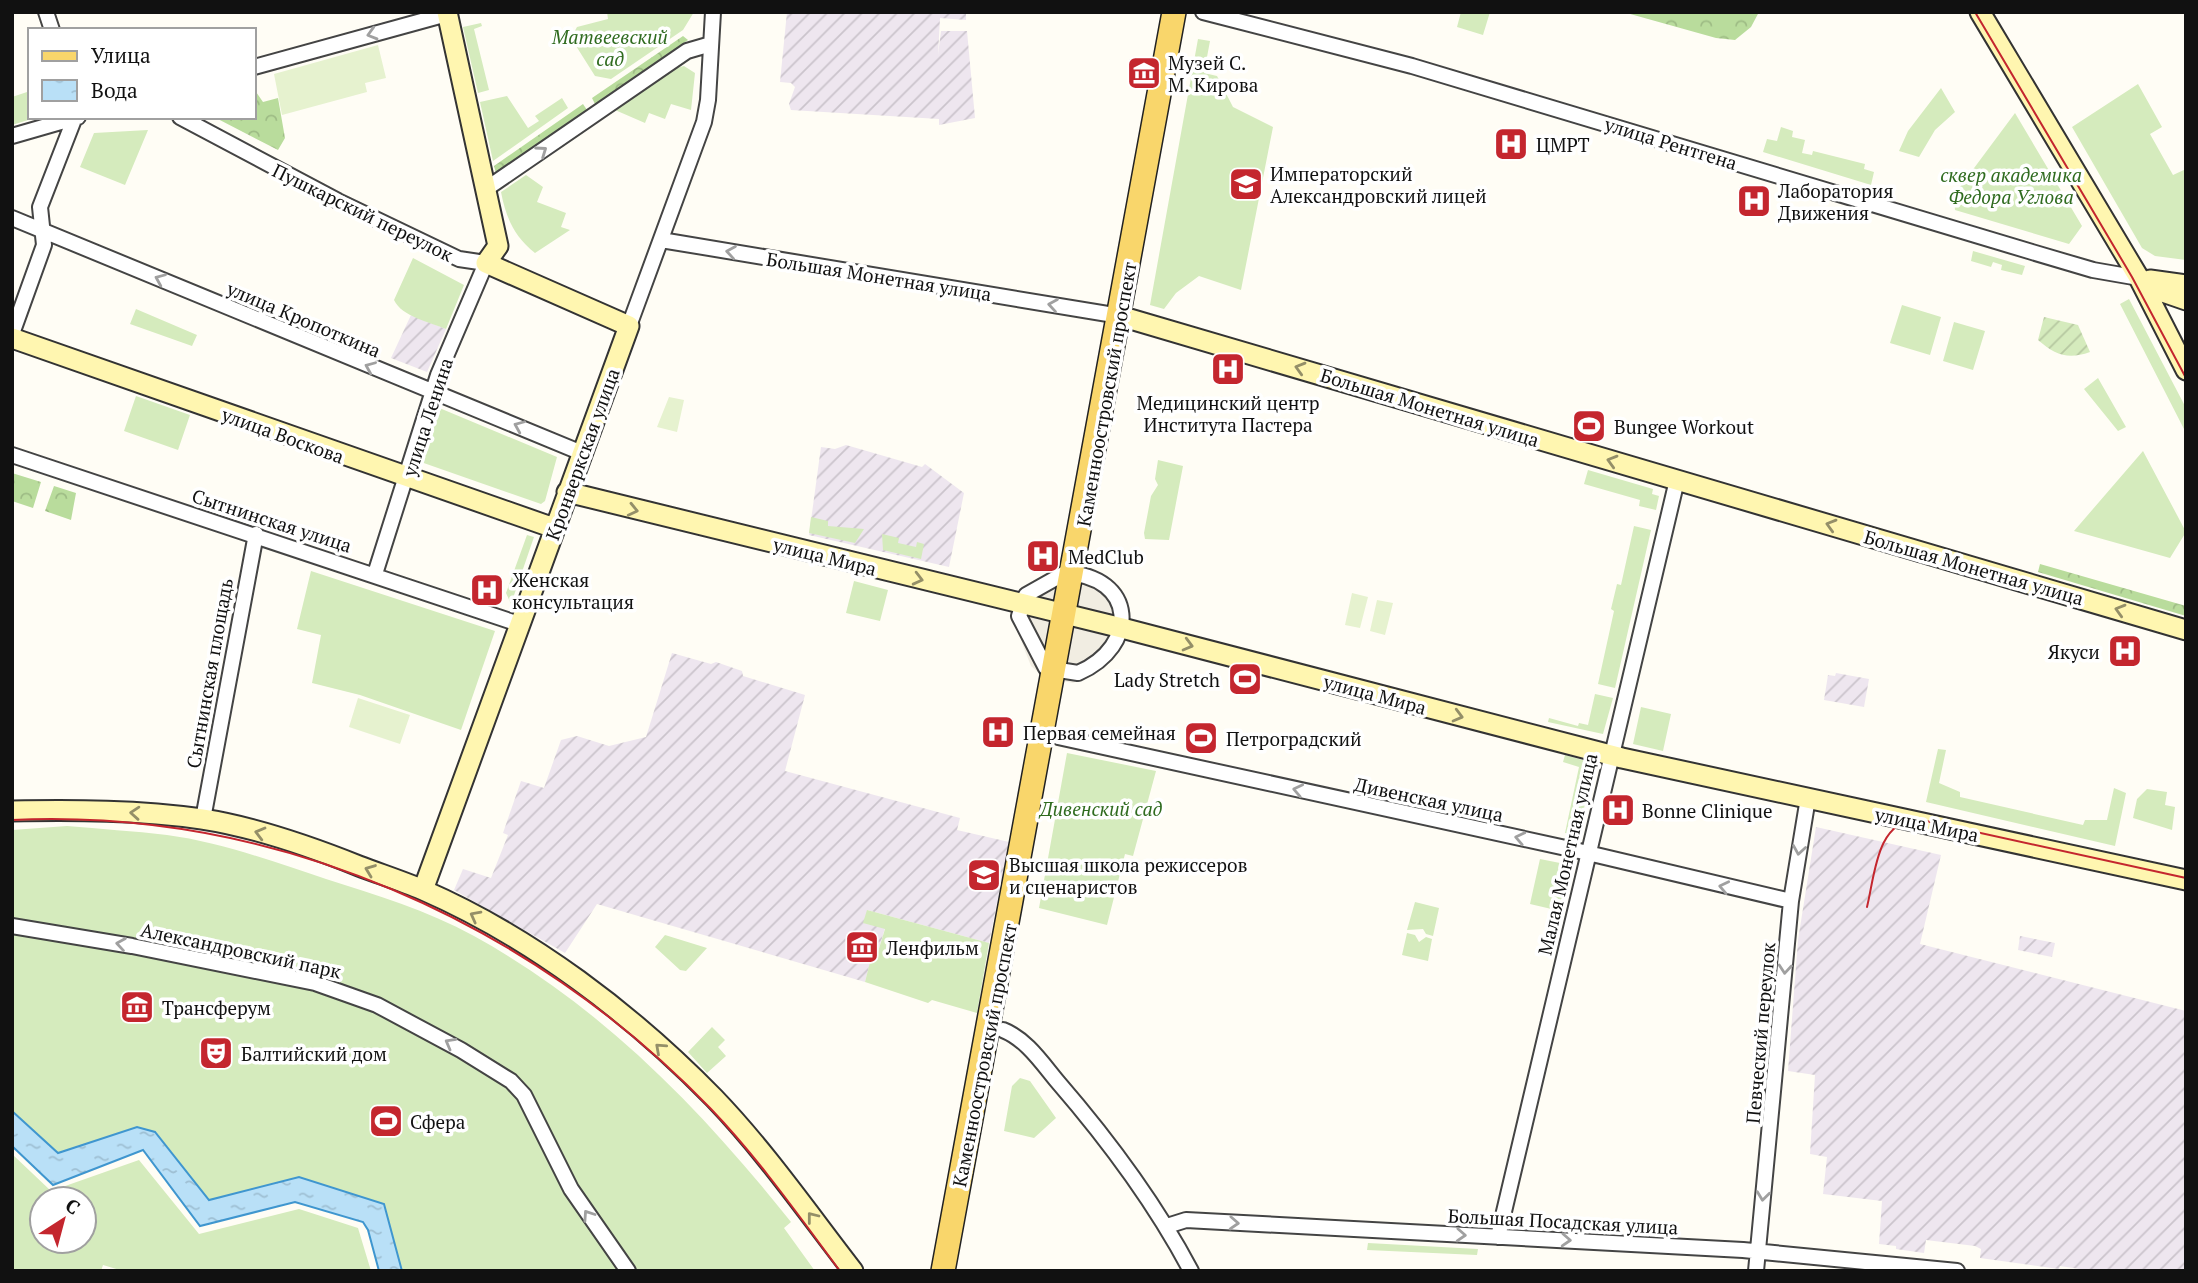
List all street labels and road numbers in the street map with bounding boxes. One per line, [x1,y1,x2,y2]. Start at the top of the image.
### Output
street label: улица Рентгена [1601,111,1741,175]
street label: Пушкарский переулок [269,157,458,267]
street label: Большая Монетная улица [765,246,994,306]
street label: Каменноостровский проспект [1070,260,1142,528]
street label: улица Кропоткина [222,275,385,363]
street label: улица Ленина [396,354,458,481]
street label: Большая Монетная улица [1318,362,1543,452]
street label: Кронверкская улица [539,364,625,543]
street label: улица Воскова [218,401,348,469]
street label: Сытнинская улица [189,482,355,558]
street label: Большая Монетная улица [1861,524,2087,610]
street label: улица Мира [770,531,880,581]
street label: Сытнинская площадь [180,576,238,770]
street label: улица Мира [1320,668,1430,720]
street label: Малая Монетная улица [1532,750,1603,957]
street label: Дивенская улица [1352,771,1506,827]
street label: улица Мира [1872,801,1982,847]
street label: Александровский парк [138,917,344,984]
street label: Каменноостровский проспект [946,921,1022,1189]
street label: Певческий переулок [1740,941,1780,1125]
street label: Большая Посадская улица [1447,1202,1679,1240]

